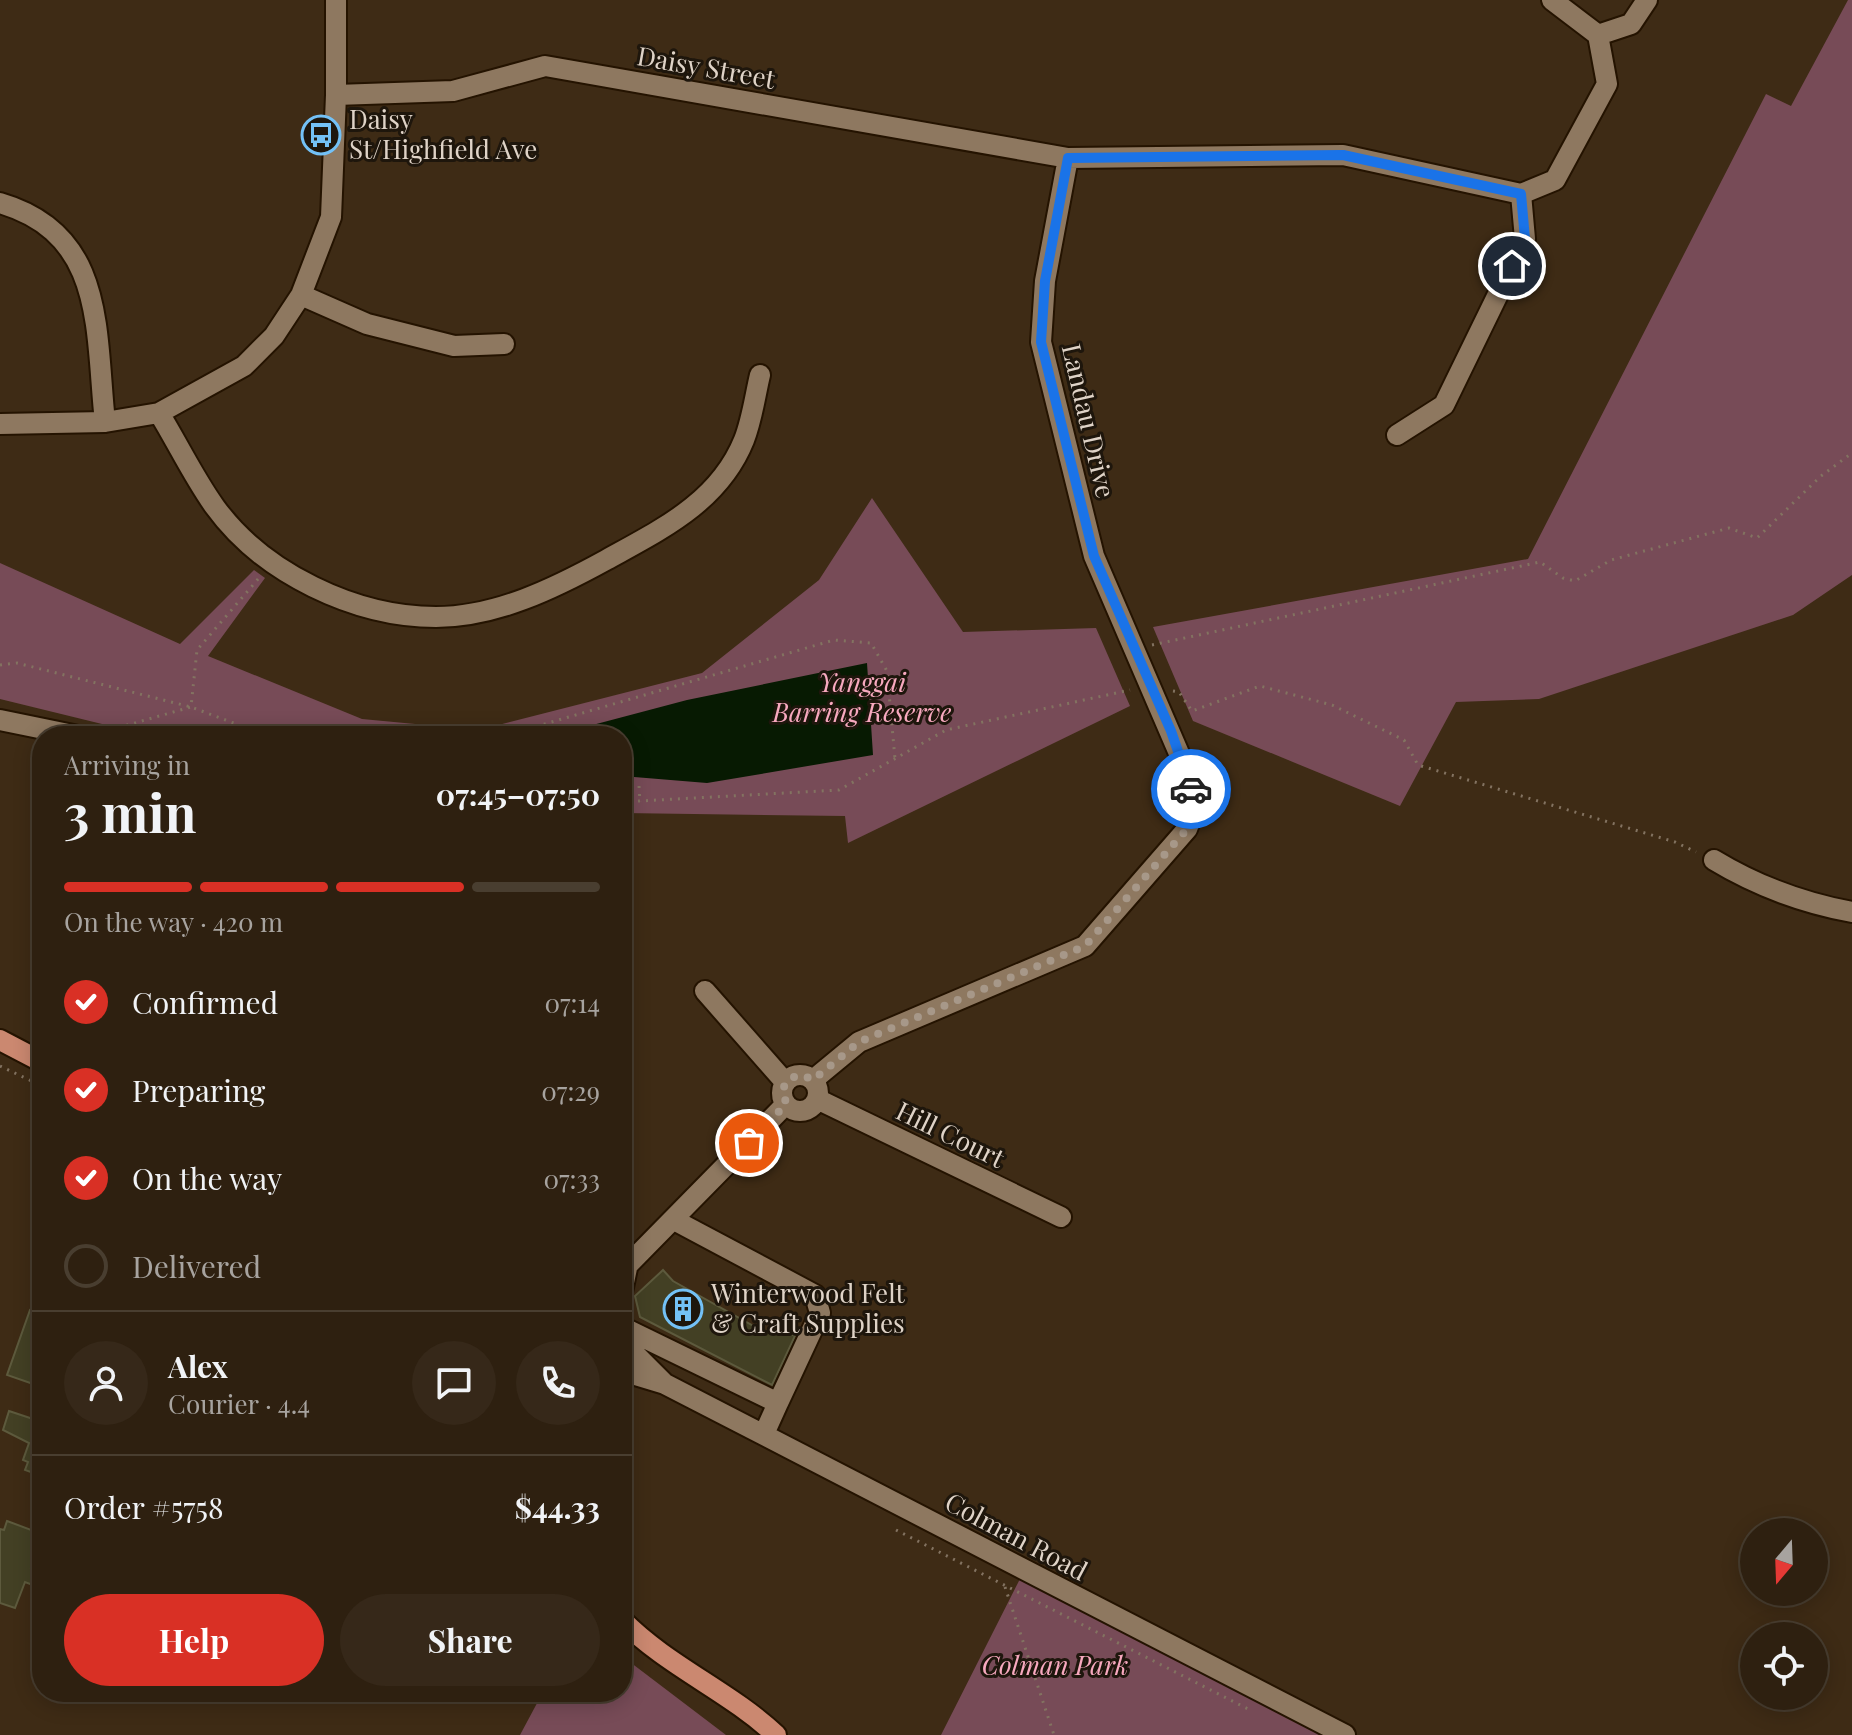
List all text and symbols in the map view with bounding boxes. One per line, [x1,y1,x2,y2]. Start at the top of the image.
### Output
street label: Daisy Street [634,37,779,96]
place label: Daisy St/Highfield Ave [349,101,537,166]
bus stop icon: Daisy St/Highfield Ave [300,114,342,156]
pin [1478,232,1546,300]
icon: home [1490,244,1534,288]
street label: Landau Drive [1055,340,1124,501]
park label: Yanggai Barring Reserve [772,664,951,729]
text: Arriving in [64,747,190,782]
courier [1151,749,1231,829]
icon: car [1169,767,1213,811]
text: 07:45–07:50 [436,774,600,814]
text: 3 min [64,777,197,846]
text: On the way · 420 m [64,904,283,939]
icon: check [64,980,108,1024]
text: Confirmed [132,982,278,1022]
text: 07:14 [544,985,600,1020]
icon: check [64,1068,108,1112]
text: Preparing [132,1070,265,1110]
text: 07:29 [541,1073,600,1108]
street label: Hill Court [891,1092,1011,1175]
pin [715,1109,783,1177]
icon: bag [727,1121,771,1165]
icon: check [64,1156,108,1200]
text: On the way [132,1158,282,1198]
text: 07:33 [543,1161,600,1196]
text: Delivered [132,1246,261,1286]
place label: Winterwood Felt & Craft Supplies [710,1275,906,1340]
building icon: Winterwood Felt & Craft Supplies [662,1288,704,1330]
button: person [64,1341,148,1425]
button: chat [412,1341,496,1425]
button: phone [516,1341,600,1425]
text: Alex [168,1346,228,1386]
text: Courier · 4.4 [168,1386,310,1421]
street label: Colman Road [939,1483,1094,1588]
text: Order #5758 [64,1487,224,1527]
text: $44.33 [515,1487,600,1527]
north arrow [1740,1518,1828,1606]
map controls [1740,1518,1828,1710]
button: Help [64,1594,324,1686]
button: Share [340,1594,600,1686]
button: locate [1740,1622,1828,1710]
park label: Colman Park [982,1647,1128,1682]

